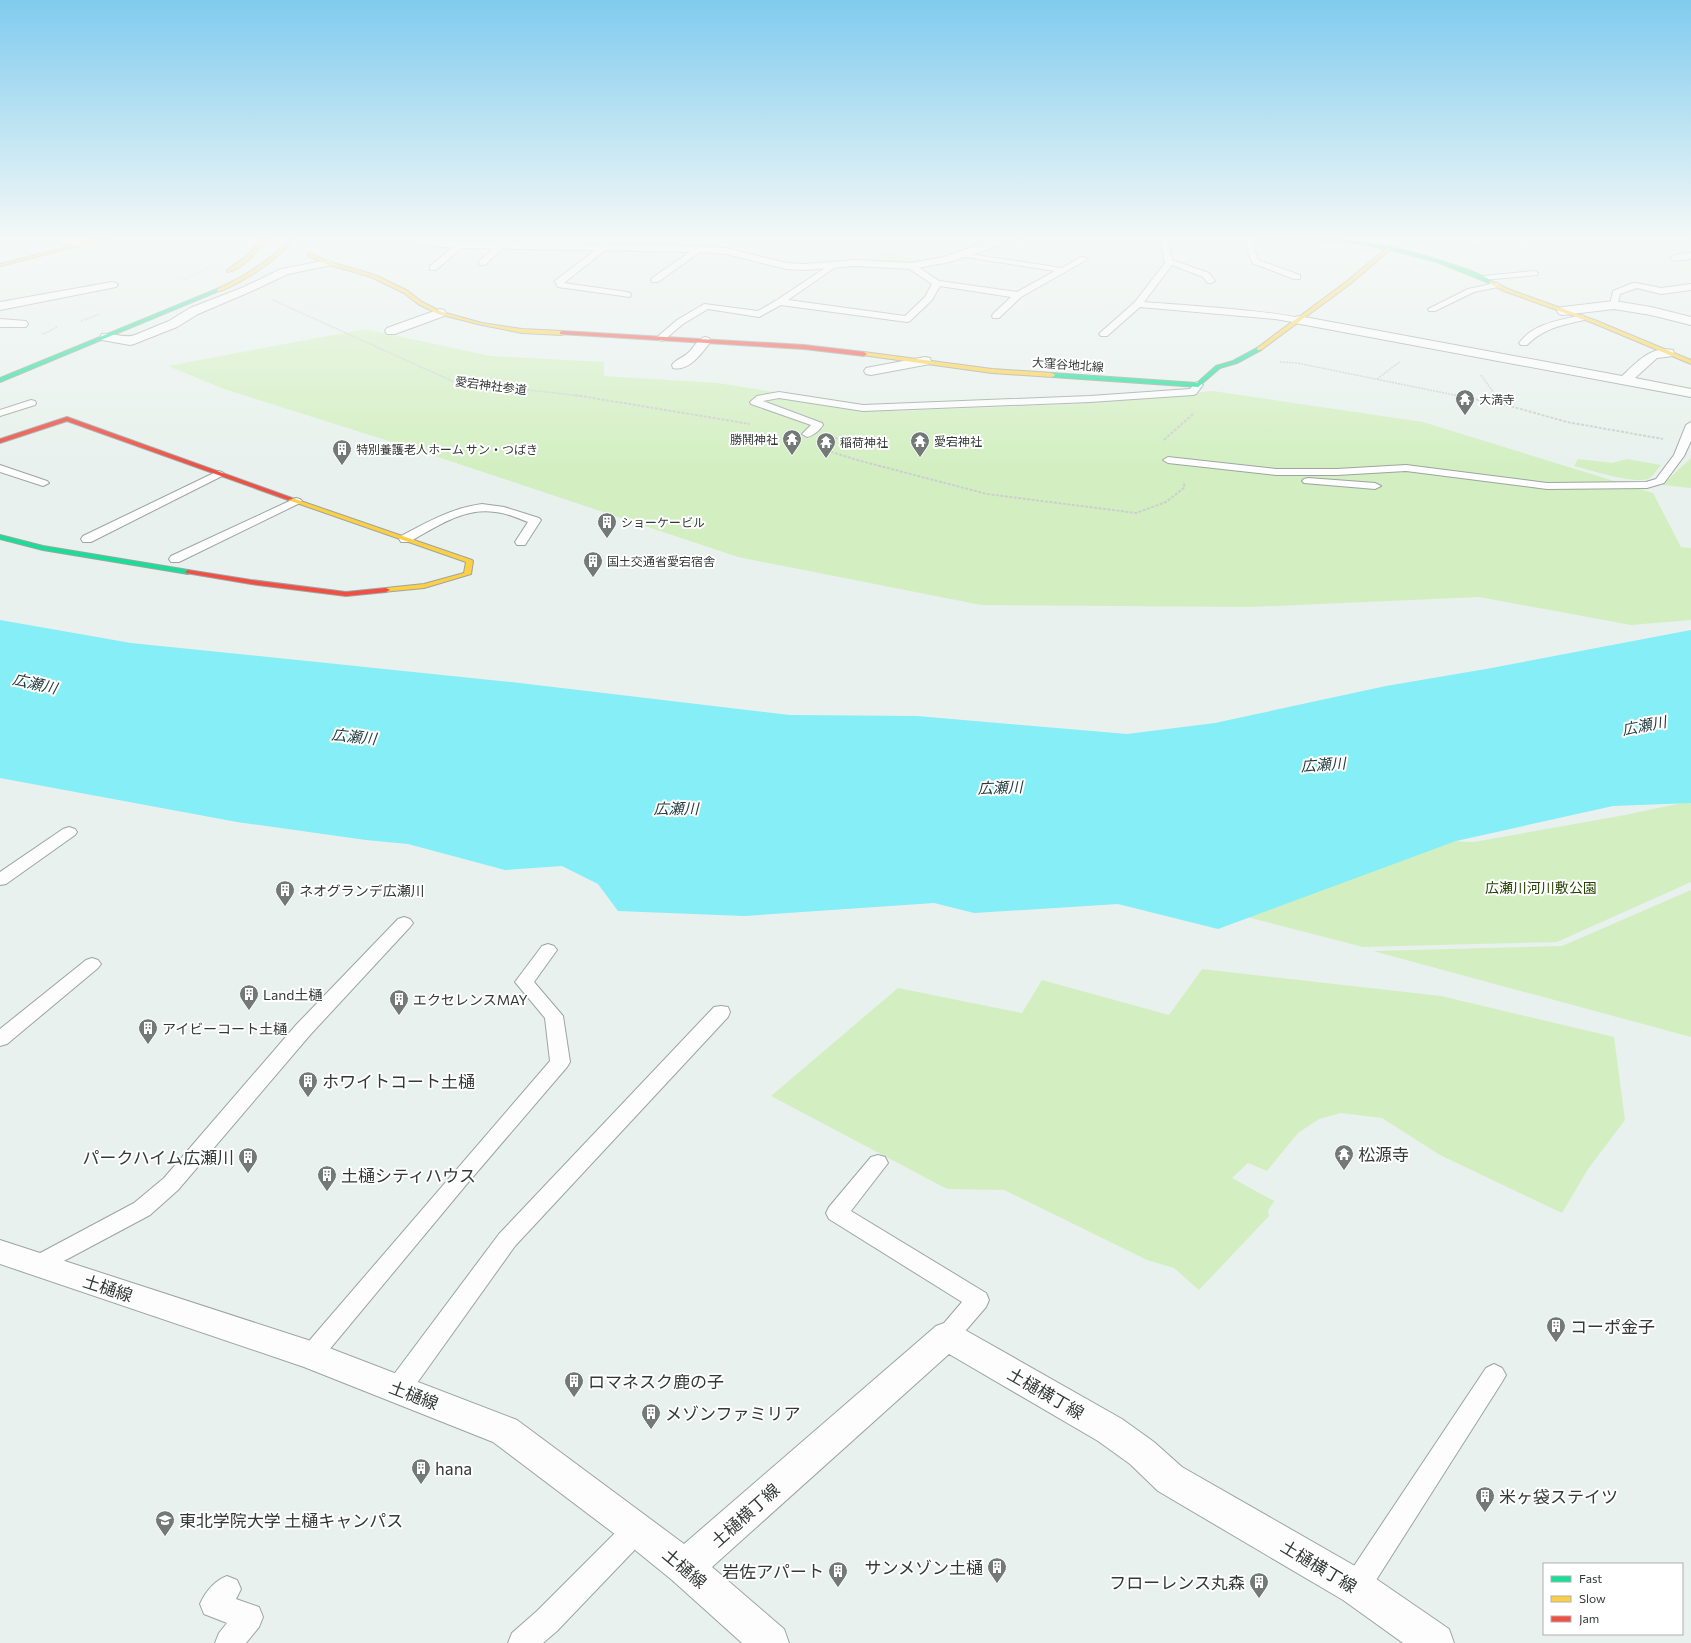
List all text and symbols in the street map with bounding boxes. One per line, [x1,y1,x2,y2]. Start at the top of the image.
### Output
street label: 大窪谷地北線 [1032,355,1104,373]
street label: 愛宕神社参道 [454,374,528,396]
temple icon: 大満寺 [1454,388,1476,416]
place label: 大満寺 [1479,392,1515,406]
temple icon: 勝鬨神社 [781,428,803,456]
temple icon: 愛宕神社 [909,430,931,458]
temple icon: 稲荷神社 [815,431,837,459]
place label: 勝鬨神社 [730,432,778,446]
place label: 愛宕神社 [934,434,982,448]
place label: 稲荷神社 [840,435,888,449]
building icon: 特別養護老人ホーム サン・つばき [331,438,353,466]
place label: 特別養護老人ホーム サン・つばき [356,442,538,456]
building icon: ショーケービル [596,511,618,539]
place label: ショーケービル [621,515,705,529]
building icon: 国土交通省愛宕宿舎 [582,550,604,578]
place label: 国土交通省愛宕宿舎 [607,554,715,568]
water label: 広瀬川 [11,669,61,697]
water label: 広瀬川 [1620,711,1670,738]
water label: 広瀬川 [331,725,379,748]
water label: 広瀬川 [1300,753,1348,775]
water label: 広瀬川 [977,777,1025,797]
water label: 広瀬川 [653,799,700,817]
building icon: ネオグランデ広瀬川 [274,879,296,907]
park label: 広瀬川河川敷公園 [1485,879,1597,896]
place label: ネオグランデ広瀬川 [299,882,425,899]
building icon: Land土樋 [238,983,260,1011]
place label: Land土樋 [263,986,322,1003]
building icon: エクセレンスMAY [388,988,410,1016]
place label: エクセレンスMAY [413,991,528,1008]
building icon: アイビーコート土樋 [137,1017,159,1045]
place label: アイビーコート土樋 [162,1020,287,1037]
building icon: ホワイトコート土樋 [297,1070,319,1098]
place label: ホワイトコート土樋 [322,1071,475,1092]
temple icon: 松源寺 [1333,1143,1355,1171]
place label: 松源寺 [1358,1144,1409,1165]
building icon: パークハイム広瀬川 [237,1146,259,1174]
place label: パークハイム広瀬川 [83,1147,234,1168]
building icon: 土樋シティハウス [316,1164,338,1192]
place label: 土樋シティハウス [341,1165,476,1186]
street label: 土樋線 [81,1270,135,1306]
building icon: コーポ金子 [1545,1315,1567,1343]
place label: コーポ金子 [1570,1316,1655,1337]
street label: 土樋横丁線 [1004,1363,1088,1423]
building icon: ロマネスク鹿の子 [563,1370,585,1398]
place label: ロマネスク鹿の子 [588,1371,724,1392]
street label: 土樋線 [386,1376,442,1414]
building icon: メゾンファミリア [640,1402,662,1430]
place label: メゾンファミリア [665,1403,801,1424]
building icon: hana [410,1457,432,1485]
place label: hana [435,1458,472,1479]
street label: 土樋横丁線 [706,1479,784,1551]
building icon: 米ヶ袋ステイツ [1474,1485,1496,1513]
place label: 米ヶ袋ステイツ [1499,1486,1618,1507]
school or university icon: 東北学院大学 土樋キャンパス [154,1509,176,1537]
place label: 東北学院大学 土樋キャンパス [179,1510,403,1531]
street label: 土樋横丁線 [1277,1535,1361,1597]
street label: 土樋線 [659,1544,711,1592]
building icon: サンメゾン土樋 [986,1556,1008,1584]
place label: サンメゾン土樋 [865,1557,983,1578]
building icon: 岩佐アパート [827,1560,849,1588]
place label: 岩佐アパート [722,1561,824,1582]
legend [1543,1563,1683,1635]
building icon: フローレンス丸森 [1248,1571,1270,1599]
text: Fast [1579,1571,1602,1585]
place label: フローレンス丸森 [1109,1572,1245,1593]
text: Slow [1579,1591,1606,1605]
text: Jam [1579,1611,1599,1626]

